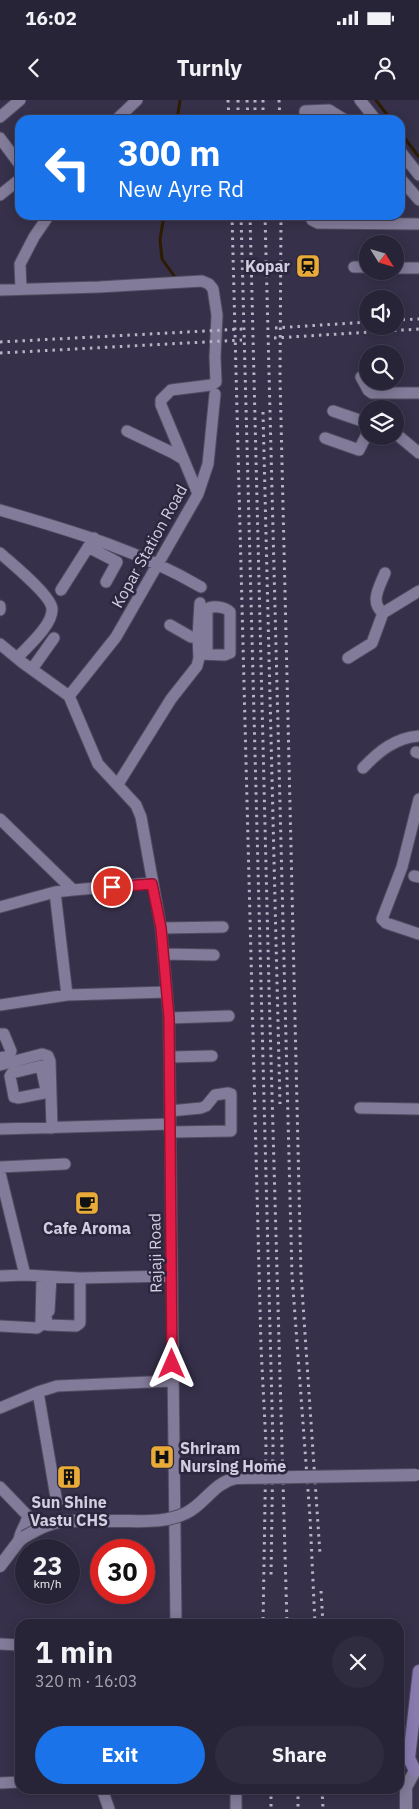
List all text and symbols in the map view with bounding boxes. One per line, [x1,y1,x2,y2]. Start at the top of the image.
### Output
text: 16:02 [25,6,77,30]
text: Turnly [177,53,242,82]
icon: back [20,54,48,82]
icon: person [371,54,399,82]
text: 300 m [118,130,221,176]
icon: left [35,135,100,200]
text: New Ayre Rd [118,174,244,203]
north arrow [359,235,404,280]
map controls [359,235,404,445]
station icon: Kopar [295,253,321,279]
place label: Kopar [245,256,291,276]
button: sound [359,290,404,335]
button: search [359,345,404,390]
button: layers [359,400,404,445]
street label: Kopar Station Road [107,481,191,611]
pin [91,866,133,908]
icon: arrive [98,873,126,901]
cafe icon: Cafe Aroma [74,1190,100,1216]
street label: Rajaji Road [144,1213,166,1293]
place label: Cafe Aroma [43,1218,131,1238]
position arrow [145,1337,197,1389]
place label: Shriram Nursing Home [180,1438,286,1476]
hospital icon: Shriram Nursing Home [149,1444,175,1470]
building icon: Sun Shine Vastu CHS [56,1464,82,1490]
place label: Sun Shine Vastu CHS [30,1492,108,1530]
speed limit sign: 30 [90,1539,155,1604]
text: 23 [32,1549,63,1582]
text: km/h [33,1576,62,1591]
text: 1 min [35,1632,113,1671]
button: close [332,1636,384,1688]
text: 320 m · 16:03 [35,1671,137,1691]
button: Exit [35,1726,205,1784]
button: Share [215,1726,384,1784]

